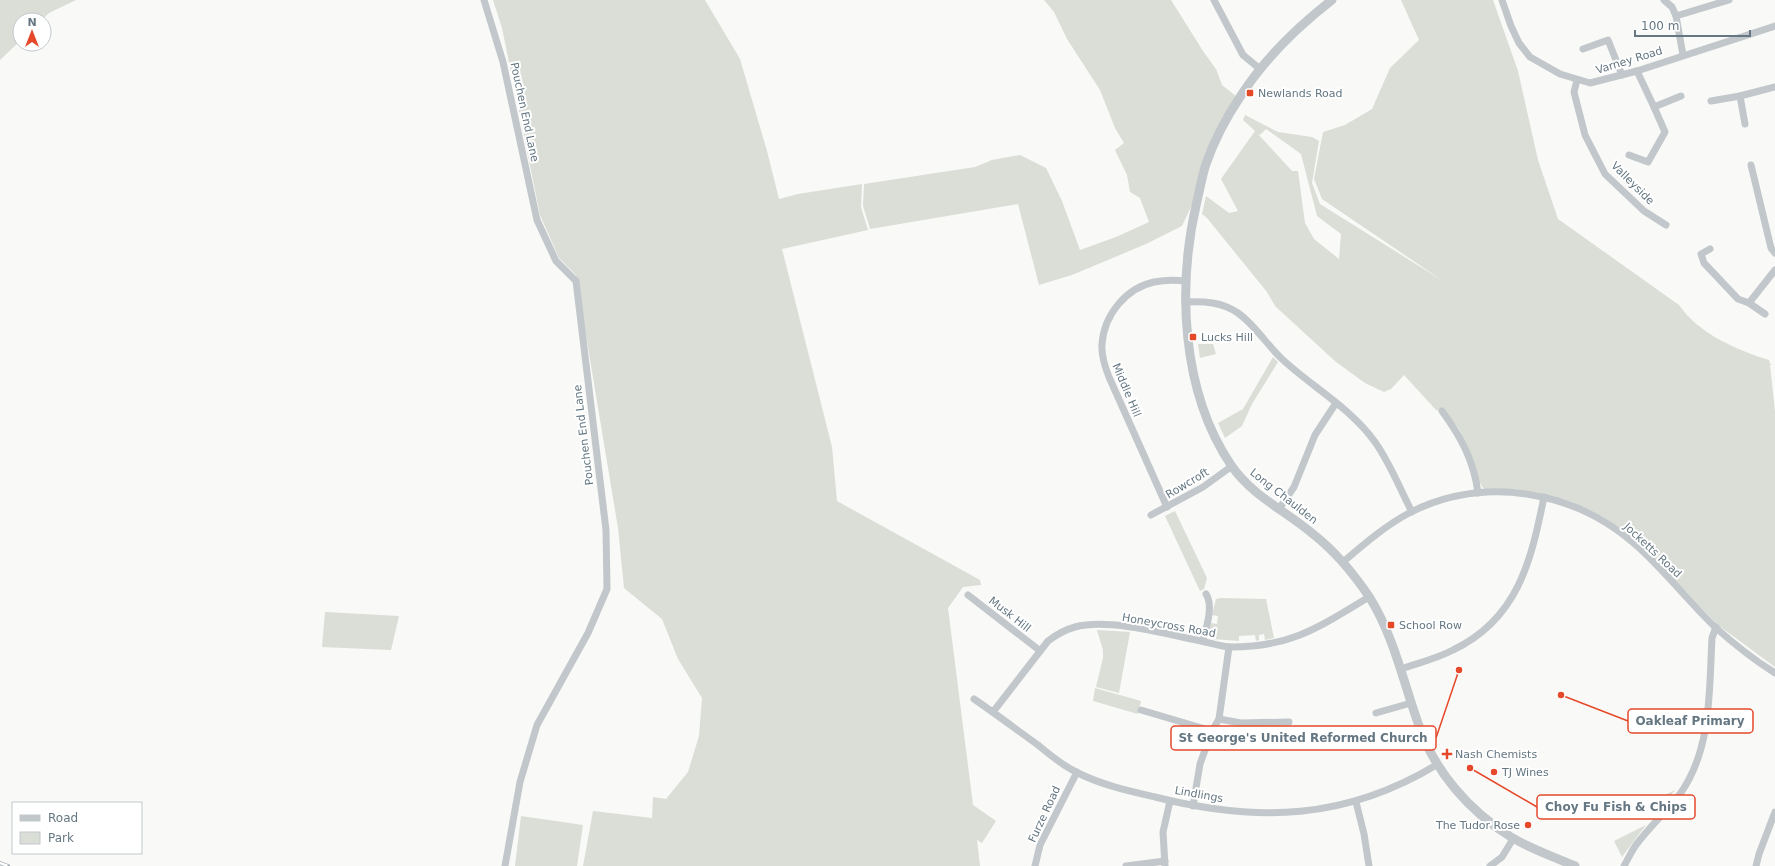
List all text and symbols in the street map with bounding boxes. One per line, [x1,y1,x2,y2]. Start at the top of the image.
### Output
north arrow [12,12,52,52]
scale bar [1635,12,1750,38]
text: N [27,16,37,29]
text: 100 m [1641,19,1679,33]
street label: Varney Road [1594,44,1664,77]
street label: Pouchen End Lane [508,61,541,163]
place label: Newlands Road [1258,87,1343,100]
marker: Newlands Road [1245,88,1255,98]
street label: Valleyside [1608,159,1657,208]
place label: Lucks Hill [1201,331,1253,344]
marker: Lucks Hill [1188,332,1198,342]
street label: Middle Hill [1109,361,1144,419]
street label: Pouchen End Lane [571,384,596,486]
street label: Rowcroft [1163,465,1212,501]
street label: Long Chaulden [1247,466,1320,527]
street label: Jocketts Road [1620,520,1684,580]
street label: Musk Hill [986,594,1033,635]
street label: Honeycross Road [1121,611,1217,640]
place label: School Row [1399,619,1462,632]
marker: School Row [1386,620,1396,630]
callout: Oakleaf Primary [1628,709,1753,733]
text: Oakleaf Primary [1635,714,1745,728]
callout: St George's United Reformed Church [1171,726,1436,750]
text: St George's United Reformed Church [1178,731,1428,745]
place label: Nash Chemists [1455,748,1537,761]
marker: Nash Chemists [1442,749,1452,759]
place label: TJ Wines [1501,766,1549,779]
marker: TJ Wines [1489,767,1499,777]
street label: Furze Road [1026,784,1063,845]
street label: Lindlings [1174,784,1224,805]
callout: Choy Fu Fish & Chips [1537,795,1695,819]
text: Choy Fu Fish & Chips [1545,800,1687,814]
legend [12,802,142,854]
text: Road [48,811,78,825]
place label: The Tudor Rose [1435,819,1520,832]
marker: The Tudor Rose [1523,820,1533,830]
text: Park [48,831,74,845]

